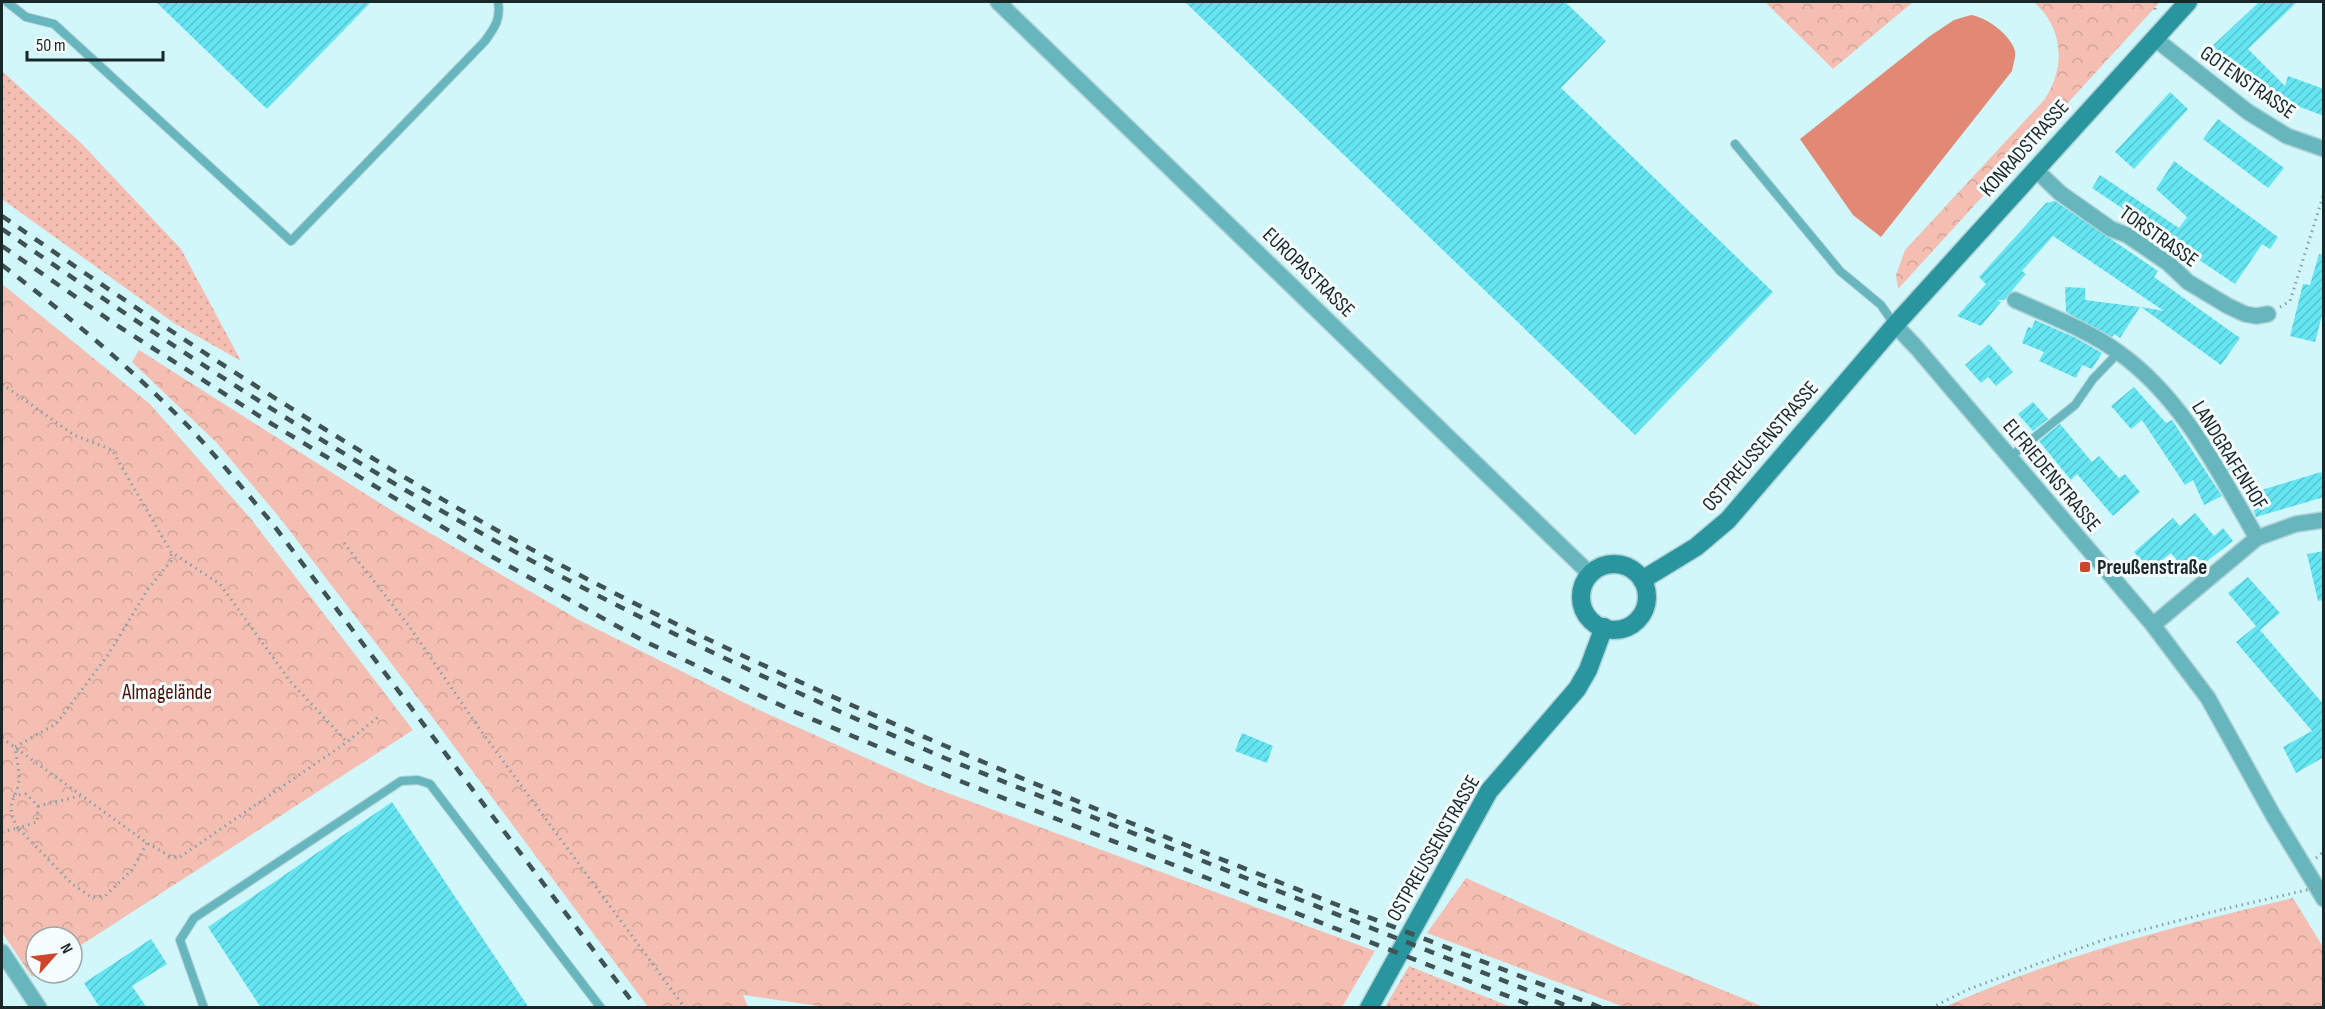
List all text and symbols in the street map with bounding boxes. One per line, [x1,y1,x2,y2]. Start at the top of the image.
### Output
scale bar [27,24,164,62]
text: 50 m [36,35,66,56]
street label: GOTENSTRASSE [2195,40,2300,124]
street label: KONRADSTRASSE [1975,95,2074,202]
street label: TORSTRASSE [2115,200,2203,273]
street label: EUROPASTRASSE [1257,222,1360,323]
street label: OSTPREUSSENSTRASSE [1697,376,1824,517]
street label: LANDGRAFENHOF [2186,396,2273,514]
street label: ELFRIEDENSTRASSE [1997,414,2106,537]
place label: Preußenstraße [2097,555,2207,580]
marker: Preußenstraße [2078,560,2092,574]
park label: Almagelände [121,680,212,705]
street label: OSTPREUSSENSTRASSE [1382,771,1485,926]
north arrow [24,925,84,985]
text: N [56,940,76,957]

